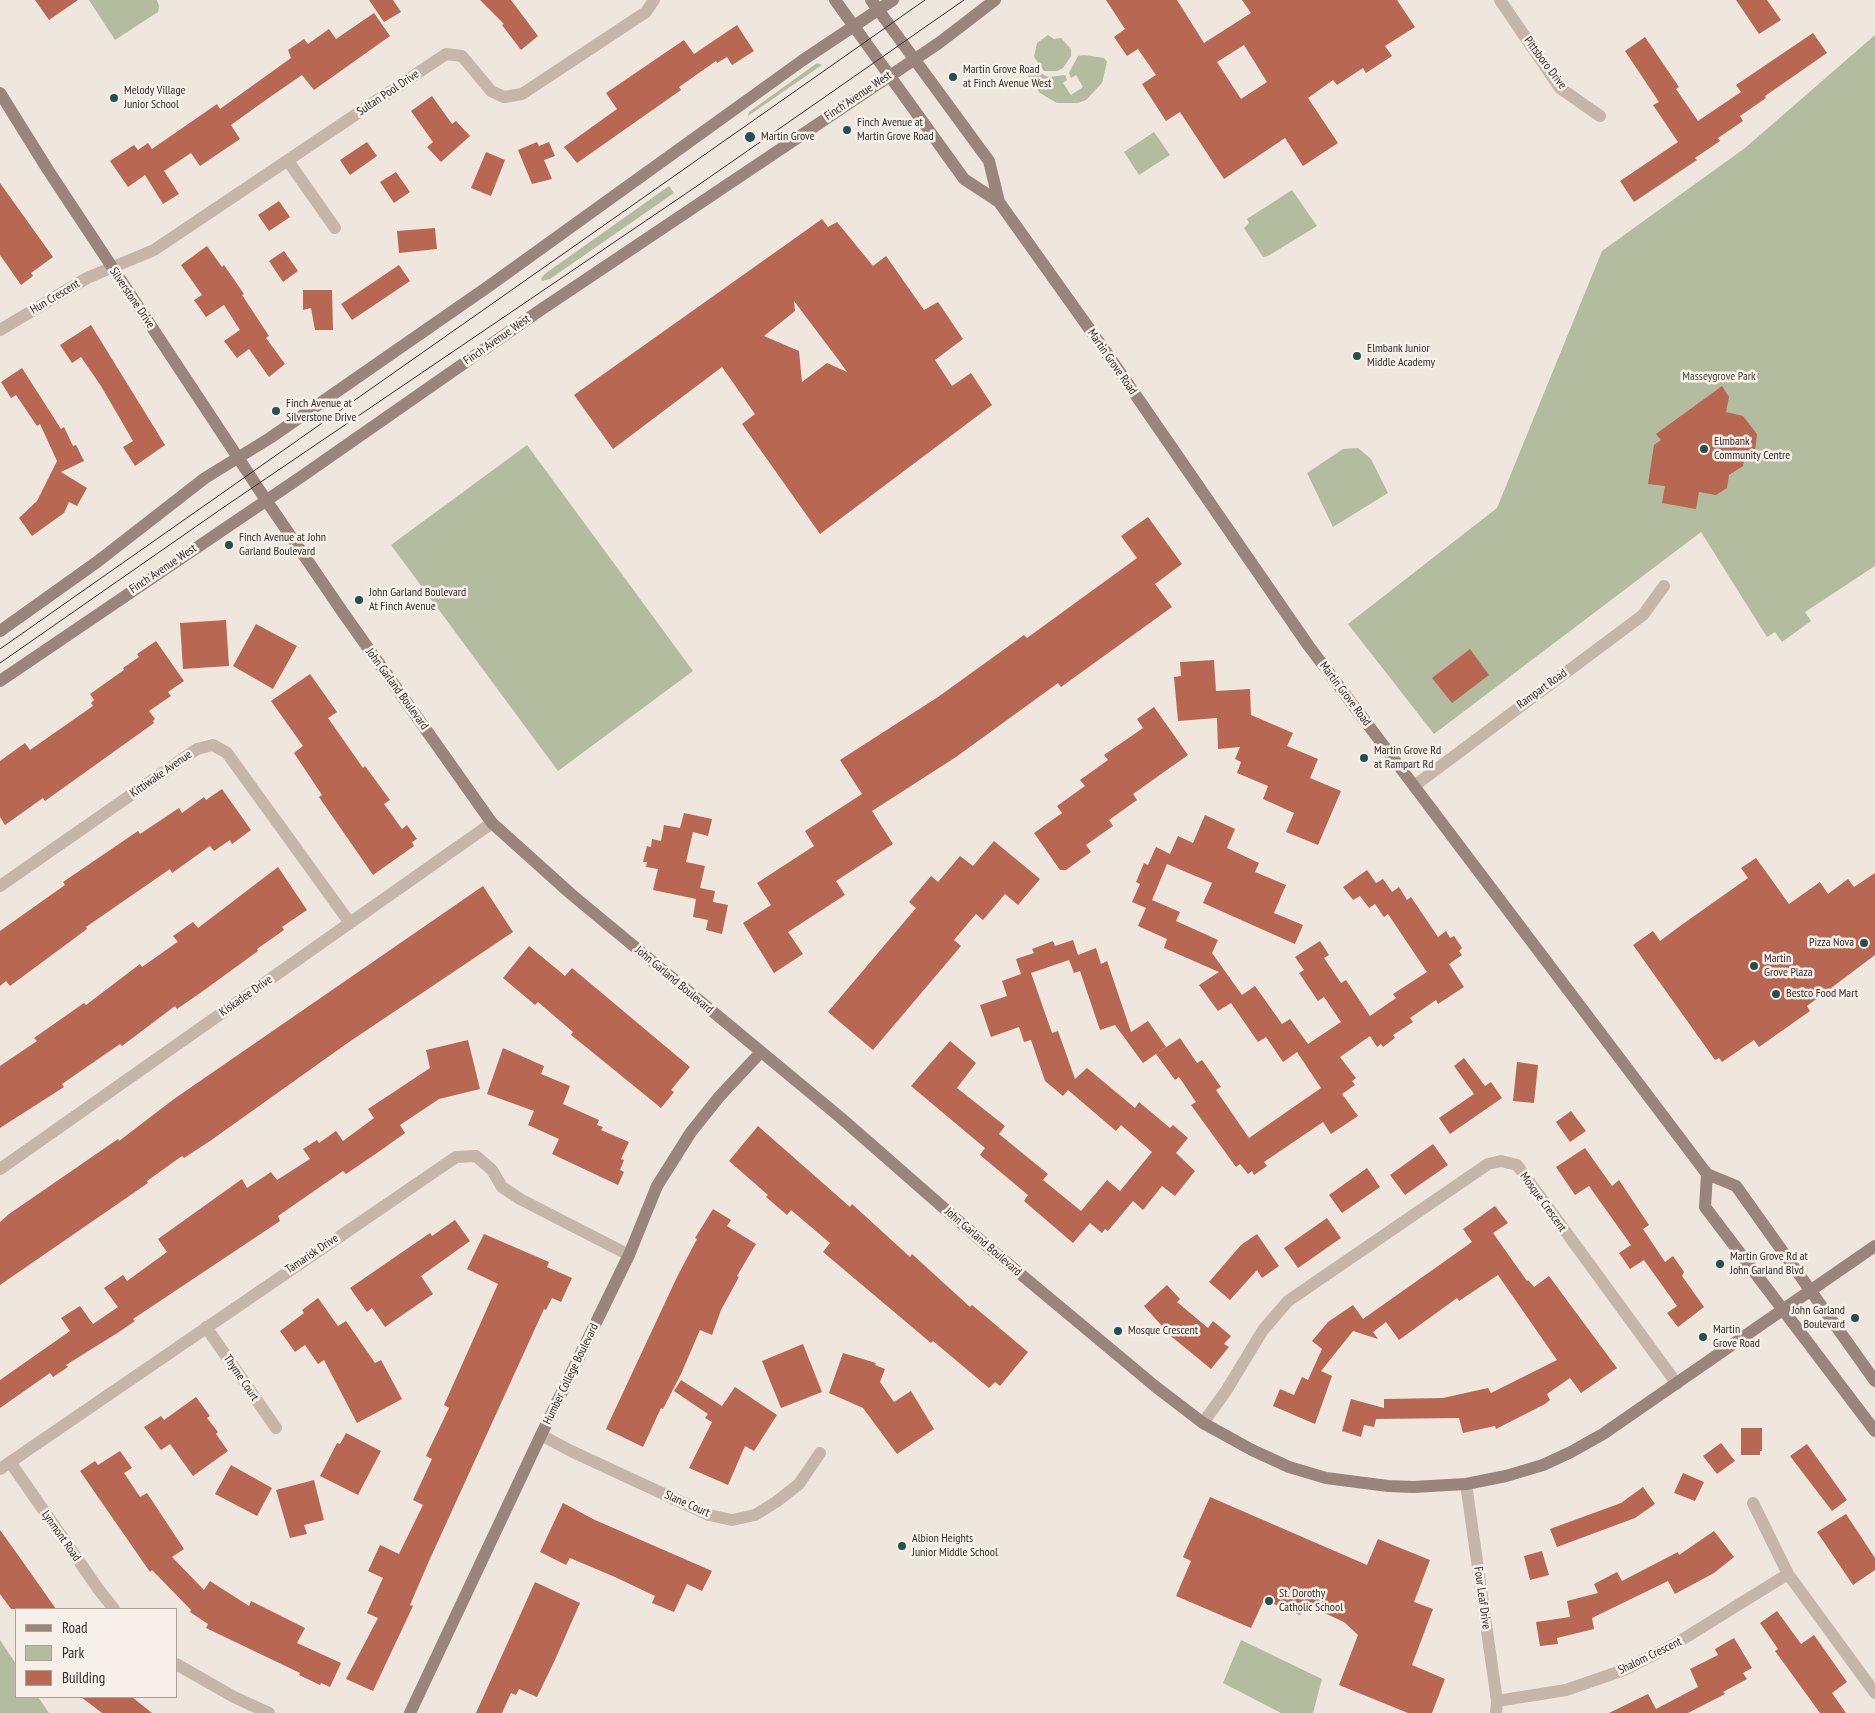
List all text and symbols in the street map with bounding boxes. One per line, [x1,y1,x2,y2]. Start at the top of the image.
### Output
street label: Pittsboro Drive [1521,34,1569,92]
place label: Martin Grove Road at Finch Avenue West [963,63,1051,91]
street label: Sultan Pool Drive [354,67,422,119]
street label: Finch Avenue West [822,68,894,124]
marker: Martin Grove Road at Finch Avenue West [947,71,959,83]
place label: Melody Village Junior School [124,84,186,112]
marker: Melody Village Junior School [108,92,120,104]
place label: Finch Avenue at Martin Grove Road [857,116,934,144]
marker: Finch Avenue at Martin Grove Road [841,124,853,136]
marker: Martin Grove [743,130,757,144]
place label: Martin Grove [761,130,815,144]
street label: Silverstone Drive [106,265,158,331]
street label: Hun Crescent [28,277,82,317]
street label: Finch Avenue West [461,312,533,368]
street label: Martin Grove Road [1084,326,1140,398]
place label: Elmbank Junior Middle Academy [1367,342,1435,370]
marker: Elmbank Junior Middle Academy [1351,350,1363,362]
park label: Masseygrove Park [1682,370,1756,384]
place label: Finch Avenue at Silverstone Drive [286,397,356,425]
marker: Finch Avenue at Silverstone Drive [270,405,282,417]
place label: Elmbank Community Centre [1714,435,1790,463]
marker: Elmbank Community Centre [1698,443,1710,455]
place label: Finch Avenue at John Garland Boulevard [239,531,326,559]
marker: Finch Avenue at John Garland Boulevard [223,539,235,551]
street label: Finch Avenue West [127,541,199,597]
place label: John Garland Boulevard At Finch Avenue [369,586,466,614]
marker: John Garland Boulevard At Finch Avenue [353,594,365,606]
street label: John Garland Boulevard [363,645,431,733]
street label: Martin Grove Road [1316,659,1374,729]
street label: Rampart Road [1514,666,1570,712]
place label: Martin Grove Rd at Rampart Rd [1374,744,1441,772]
street label: Kittiwake Avenue [127,747,195,801]
marker: Martin Grove Rd at Rampart Rd [1358,752,1370,764]
place label: Pizza Nova [1809,936,1854,950]
marker: Pizza Nova [1858,937,1870,949]
street label: John Garland Boulevard [632,943,716,1017]
place label: Martin Grove Plaza [1764,952,1813,980]
marker: Martin Grove Plaza [1748,960,1760,972]
street label: Kiskadee Drive [217,972,275,1020]
place label: Bestco Food Mart [1786,987,1858,1001]
marker: Bestco Food Mart [1770,988,1782,1000]
street label: Mosque Crescent [1517,1169,1569,1235]
street label: John Garland Boulevard [942,1205,1024,1279]
street label: Tamarisk Drive [283,1231,341,1277]
place label: Martin Grove Rd at John Garland Blvd [1730,1250,1808,1278]
marker: Martin Grove Rd at John Garland Blvd [1714,1258,1726,1270]
place label: John Garland Boulevard [1792,1304,1845,1332]
marker: John Garland Boulevard [1849,1312,1861,1324]
street label: Humber College Boulevard [540,1321,602,1427]
place label: Martin Grove Road [1713,1323,1760,1351]
place label: Mosque Crescent [1128,1324,1198,1338]
marker: Mosque Crescent [1112,1325,1124,1337]
marker: Martin Grove Road [1697,1331,1709,1343]
street label: Thyme Court [220,1352,262,1404]
street label: Slane Court [662,1488,712,1520]
street label: Lynmont Road [38,1508,84,1564]
place label: Albion Heights Junior Middle School [912,1532,998,1560]
marker: Albion Heights Junior Middle School [896,1540,908,1552]
street label: Four Leaf Drive [1470,1566,1494,1630]
place label: St. Dorothy Catholic School [1279,1587,1343,1615]
marker: St. Dorothy Catholic School [1263,1595,1275,1607]
legend [15,1608,178,1698]
text: Road [62,1618,88,1637]
street label: Shalom Crescent [1616,1634,1684,1678]
text: Park [62,1643,84,1662]
text: Building [62,1668,105,1687]

